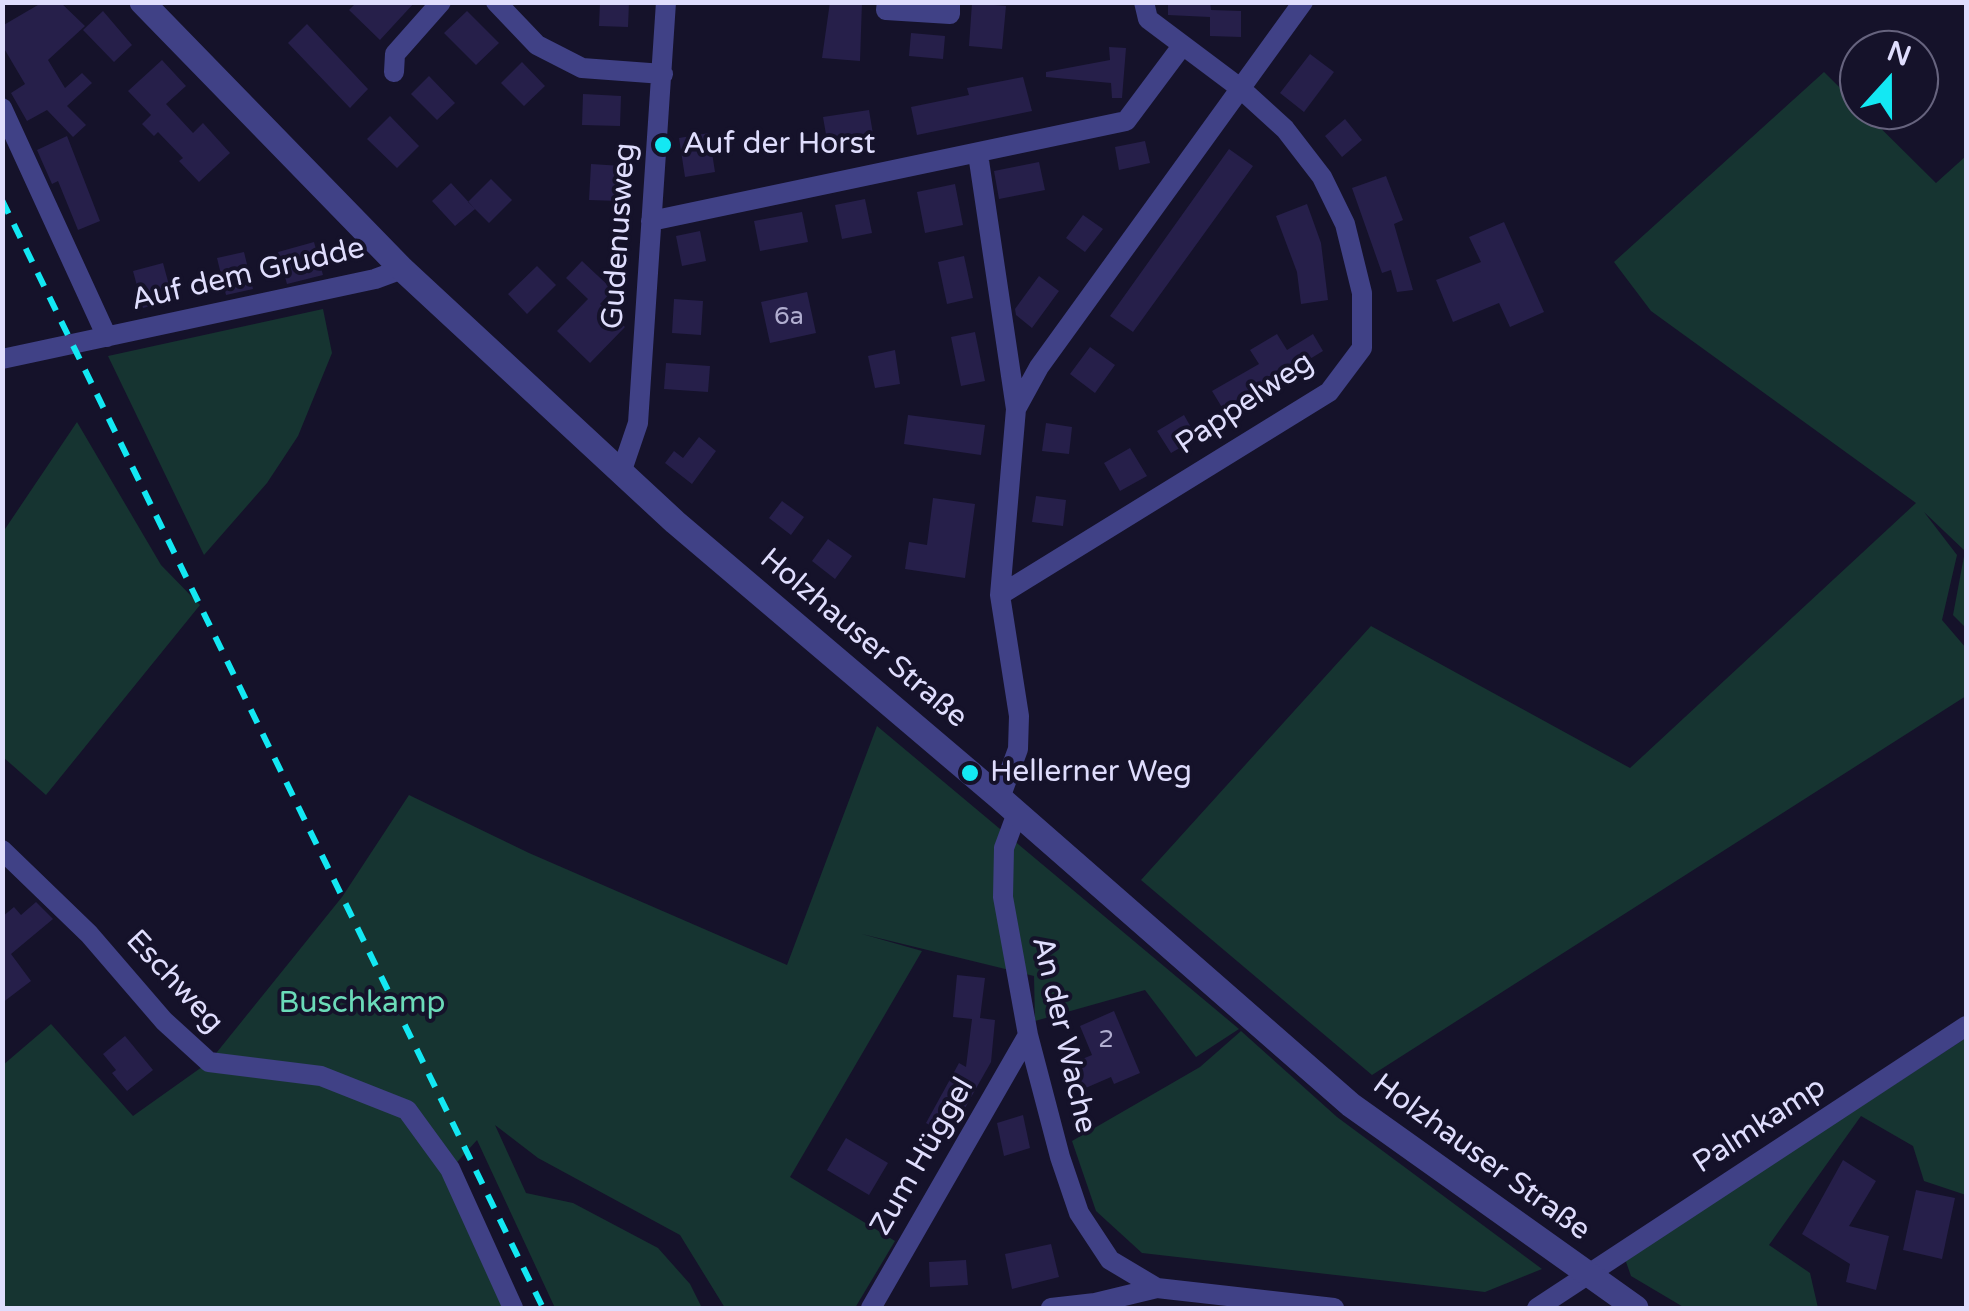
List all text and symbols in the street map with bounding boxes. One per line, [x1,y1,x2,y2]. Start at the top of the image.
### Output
north arrow [1839,30,1939,130]
text: N [1882,34,1916,74]
place label: Auf der Horst [683,127,875,163]
marker: Auf der Horst [652,134,674,156]
street label: Gudenusweg [596,141,644,331]
street label: Auf dem Grudde [128,231,368,319]
house number: 6a [774,302,804,332]
street label: Pappelweg [1169,345,1321,463]
street label: Holzhauser Straße [752,542,974,736]
place label: Hellerner Weg [990,755,1192,791]
marker: Hellerner Weg [959,762,981,784]
street label: Eschweg [118,923,230,1041]
street label: An der Wache [1023,933,1103,1137]
park label: Buschkamp [279,986,445,1022]
house number: 2 [1098,1025,1114,1055]
street label: Holzhauser Straße [1365,1067,1597,1249]
street label: Palmkamp [1687,1070,1833,1182]
street label: Zum Hüggel [864,1072,982,1242]

